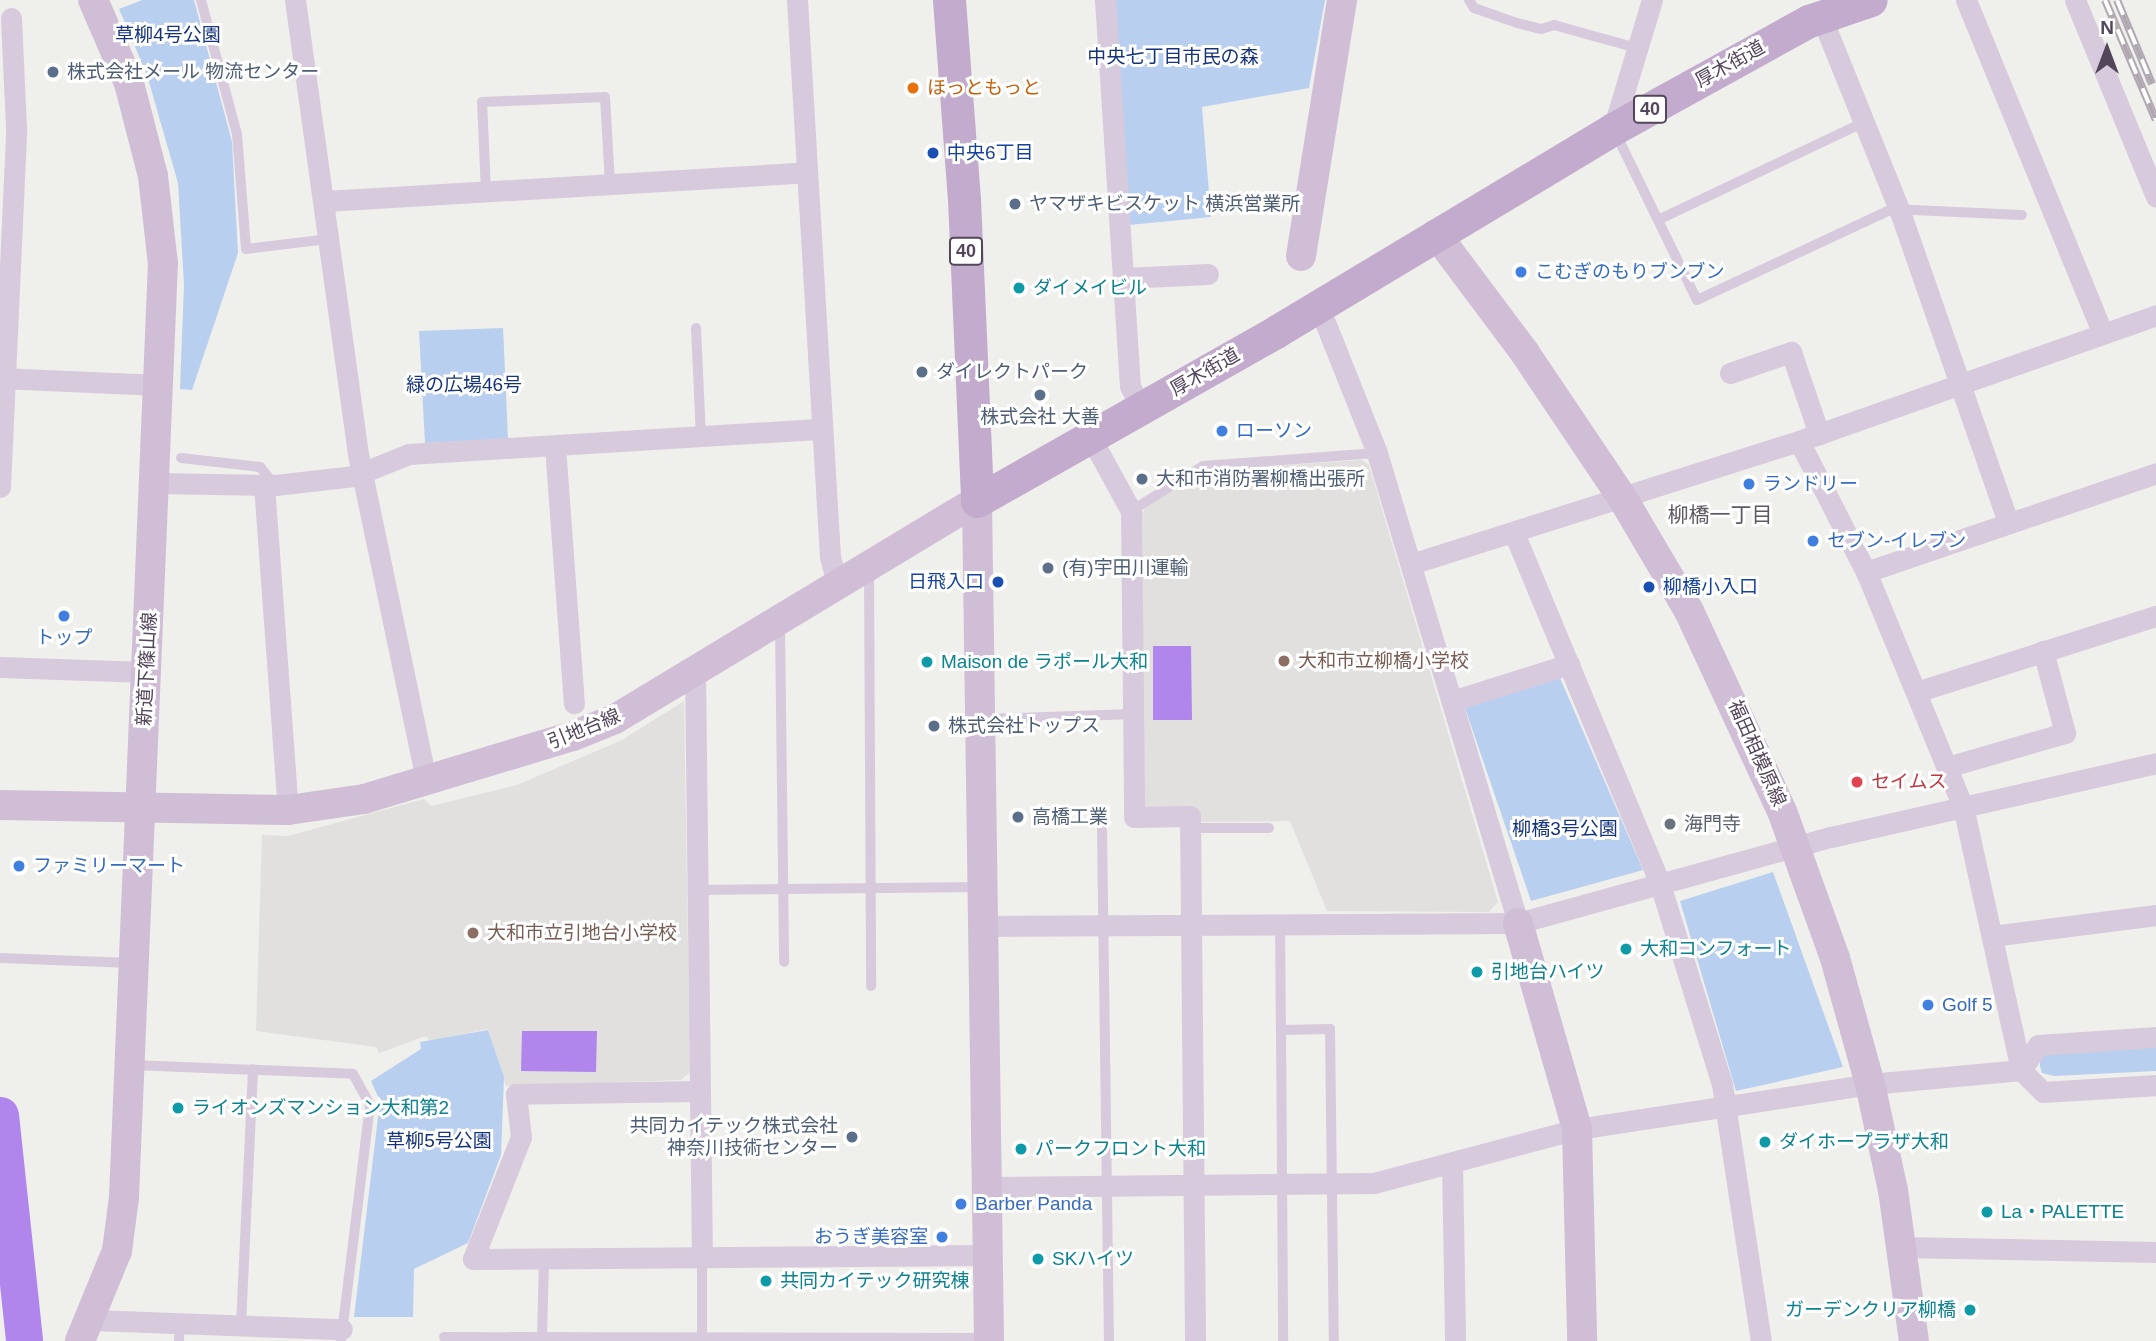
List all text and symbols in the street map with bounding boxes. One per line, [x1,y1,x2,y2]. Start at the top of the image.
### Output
north arrow [2072,14,2142,84]
text: N [2100,17,2114,38]
park label: 草柳4号公園 [115,24,221,46]
street label: 厚木街道 [1691,36,1769,92]
park label: 中央七丁目市民の森 [1088,46,1258,68]
place label: 株式会社メール 物流センター [67,61,319,83]
marker: 株式会社メール 物流センター [45,64,61,80]
place label: ほっともっと [927,77,1041,99]
marker: ほっともっと [905,80,921,96]
road number: 40 [1632,94,1668,124]
place label: 中央6丁目 [947,142,1034,164]
marker: 中央6丁目 [925,145,941,161]
place label: ヤマザキビスケット 横浜営業所 [1029,193,1300,215]
marker: ヤマザキビスケット 横浜営業所 [1007,196,1023,212]
road number: 40 [948,236,984,265]
place label: こむぎのもりブンブン [1535,261,1725,283]
marker: こむぎのもりブンブン [1513,264,1529,280]
place label: ダイメイビル [1033,277,1147,299]
marker: ダイメイビル [1011,280,1027,296]
street label: 厚木街道 [1166,343,1244,401]
place label: ダイレクトパーク [936,361,1088,383]
marker: ダイレクトパーク [914,364,930,380]
park label: 緑の広場46号 [406,374,522,396]
marker: 株式会社 大善 [1032,387,1048,403]
place label: 株式会社 大善 [980,406,1100,428]
place label: ローソン [1236,420,1312,442]
marker: ローソン [1214,423,1230,439]
place label: 大和市消防署柳橋出張所 [1156,468,1365,490]
marker: 大和市消防署柳橋出張所 [1134,471,1150,487]
place label: ランドリー [1763,473,1858,495]
marker: ランドリー [1741,476,1757,492]
district label: 柳橋一丁目 [1668,502,1772,528]
place label: セブン-イレブン [1827,530,1966,552]
marker: セブン-イレブン [1805,533,1821,549]
place label: (有)宇田川運輸 [1062,557,1189,579]
marker: (有)宇田川運輸 [1040,560,1056,576]
place label: 日飛入口 [908,571,984,593]
marker: 日飛入口 [990,574,1006,590]
place label: 柳橋小入口 [1663,576,1758,598]
marker: 柳橋小入口 [1641,579,1657,595]
marker: トップ [56,608,72,624]
street label: 新道下篠山線 [133,611,161,727]
place label: トップ [36,627,92,649]
place label: 大和市立柳橋小学校 [1298,650,1469,672]
place label: Maison de ラポール大和 [941,651,1148,673]
marker: 大和市立柳橋小学校 [1276,653,1292,669]
marker: Maison de ラポール大和 [919,654,935,670]
street label: 福田相模原線 [1723,696,1791,810]
street label: 引地台線 [544,704,624,754]
place label: 株式会社トップス [948,715,1100,737]
marker: 株式会社トップス [926,718,942,734]
place label: セイムス [1871,771,1947,793]
marker: セイムス [1849,774,1865,790]
place label: 高橋工業 [1032,806,1108,828]
marker: 高橋工業 [1010,809,1026,825]
place label: 海門寺 [1684,813,1741,835]
marker: 海門寺 [1662,816,1678,832]
park label: 柳橋3号公園 [1512,818,1618,840]
place label: ファミリーマート [33,855,185,877]
marker: ファミリーマート [11,858,27,874]
place label: 大和市立引地台小学校 [487,922,677,944]
marker: 大和市立引地台小学校 [465,925,481,941]
place label: 大和コンフォート [1640,938,1792,960]
marker: 大和コンフォート [1618,941,1634,957]
place label: 引地台ハイツ [1491,961,1605,983]
marker: 引地台ハイツ [1469,964,1485,980]
place label: Golf 5 [1942,994,1993,1016]
marker: Golf 5 [1920,997,1936,1013]
place label: ライオンズマンション大和第2 [192,1097,450,1119]
marker: ライオンズマンション大和第2 [170,1100,186,1116]
place label: 共同カイテック株式会社 神奈川技術センター [629,1115,838,1159]
marker: 共同カイテック株式会社 神奈川技術センター [844,1129,860,1145]
park label: 草柳5号公園 [386,1130,492,1152]
place label: ダイホープラザ大和 [1779,1131,1950,1153]
marker: ダイホープラザ大和 [1757,1134,1773,1150]
place label: パークフロント大和 [1035,1138,1206,1160]
marker: パークフロント大和 [1013,1141,1029,1157]
place label: Barber Panda [975,1193,1092,1215]
marker: Barber Panda [953,1196,969,1212]
place label: La・PALETTE [2001,1201,2124,1223]
marker: La・PALETTE [1979,1204,1995,1220]
place label: おうぎ美容室 [814,1226,928,1248]
marker: おうぎ美容室 [934,1229,950,1245]
place label: SKハイツ [1052,1248,1134,1270]
marker: SKハイツ [1030,1251,1046,1267]
place label: 共同カイテック研究棟 [780,1270,970,1292]
marker: 共同カイテック研究棟 [758,1273,774,1289]
place label: ガーデンクリア柳橋 [1785,1299,1956,1321]
marker: ガーデンクリア柳橋 [1962,1302,1978,1318]

